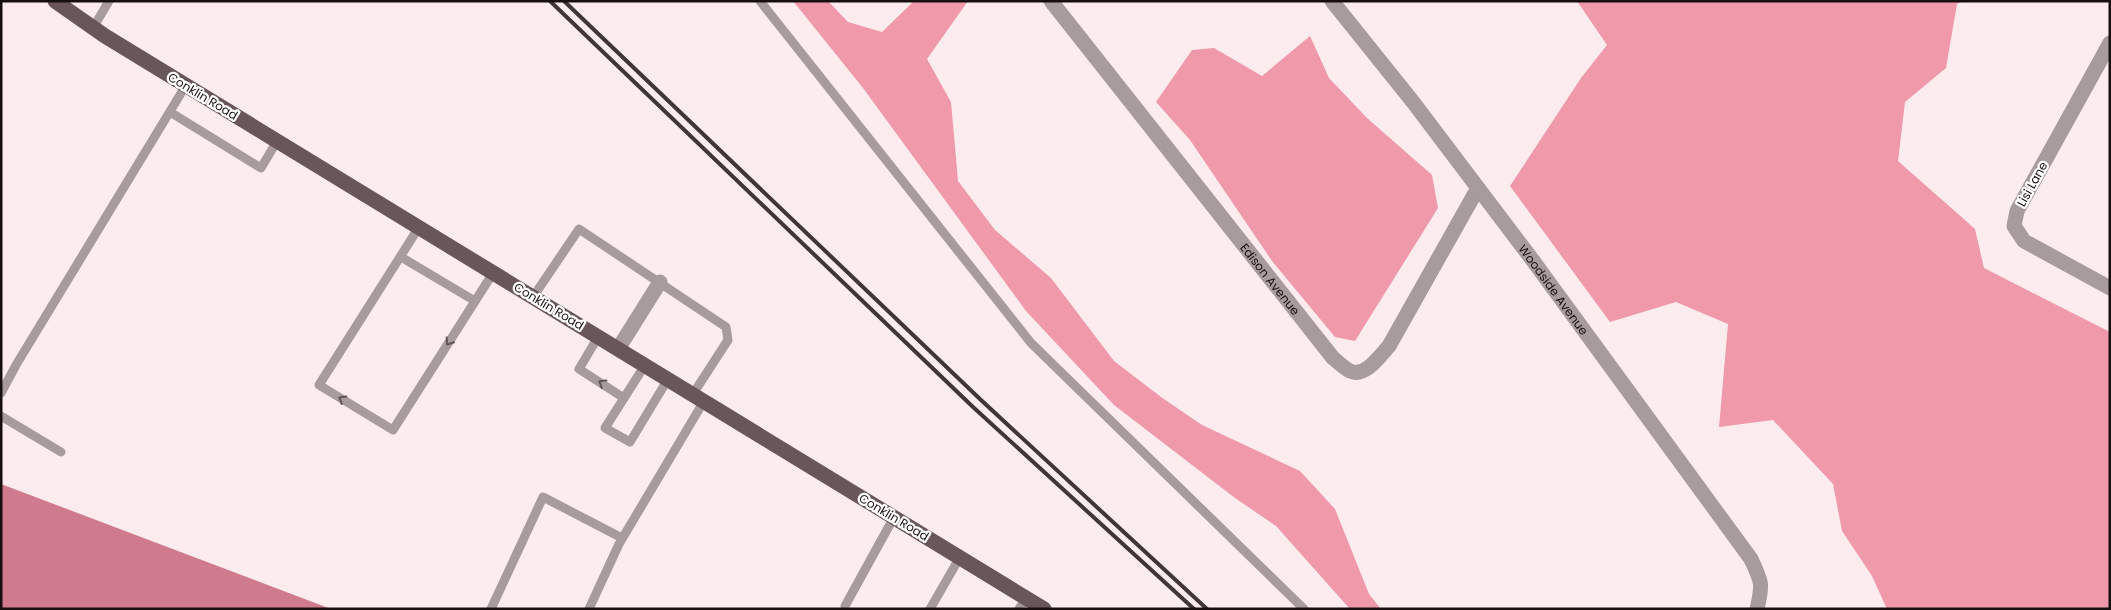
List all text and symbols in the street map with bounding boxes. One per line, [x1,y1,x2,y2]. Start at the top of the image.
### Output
street label: Conklin Road [165,68,241,124]
street label: Lisi Lane [2013,158,2051,210]
street label: Edison Avenue [1237,239,1304,318]
street label: Woodside Avenue [1515,241,1593,338]
street label: Conklin Road [511,278,587,334]
one-way arrow [445,337,455,346]
one-way arrow [598,380,607,390]
one-way arrow [339,396,348,406]
street label: Conklin Road [856,489,932,545]

